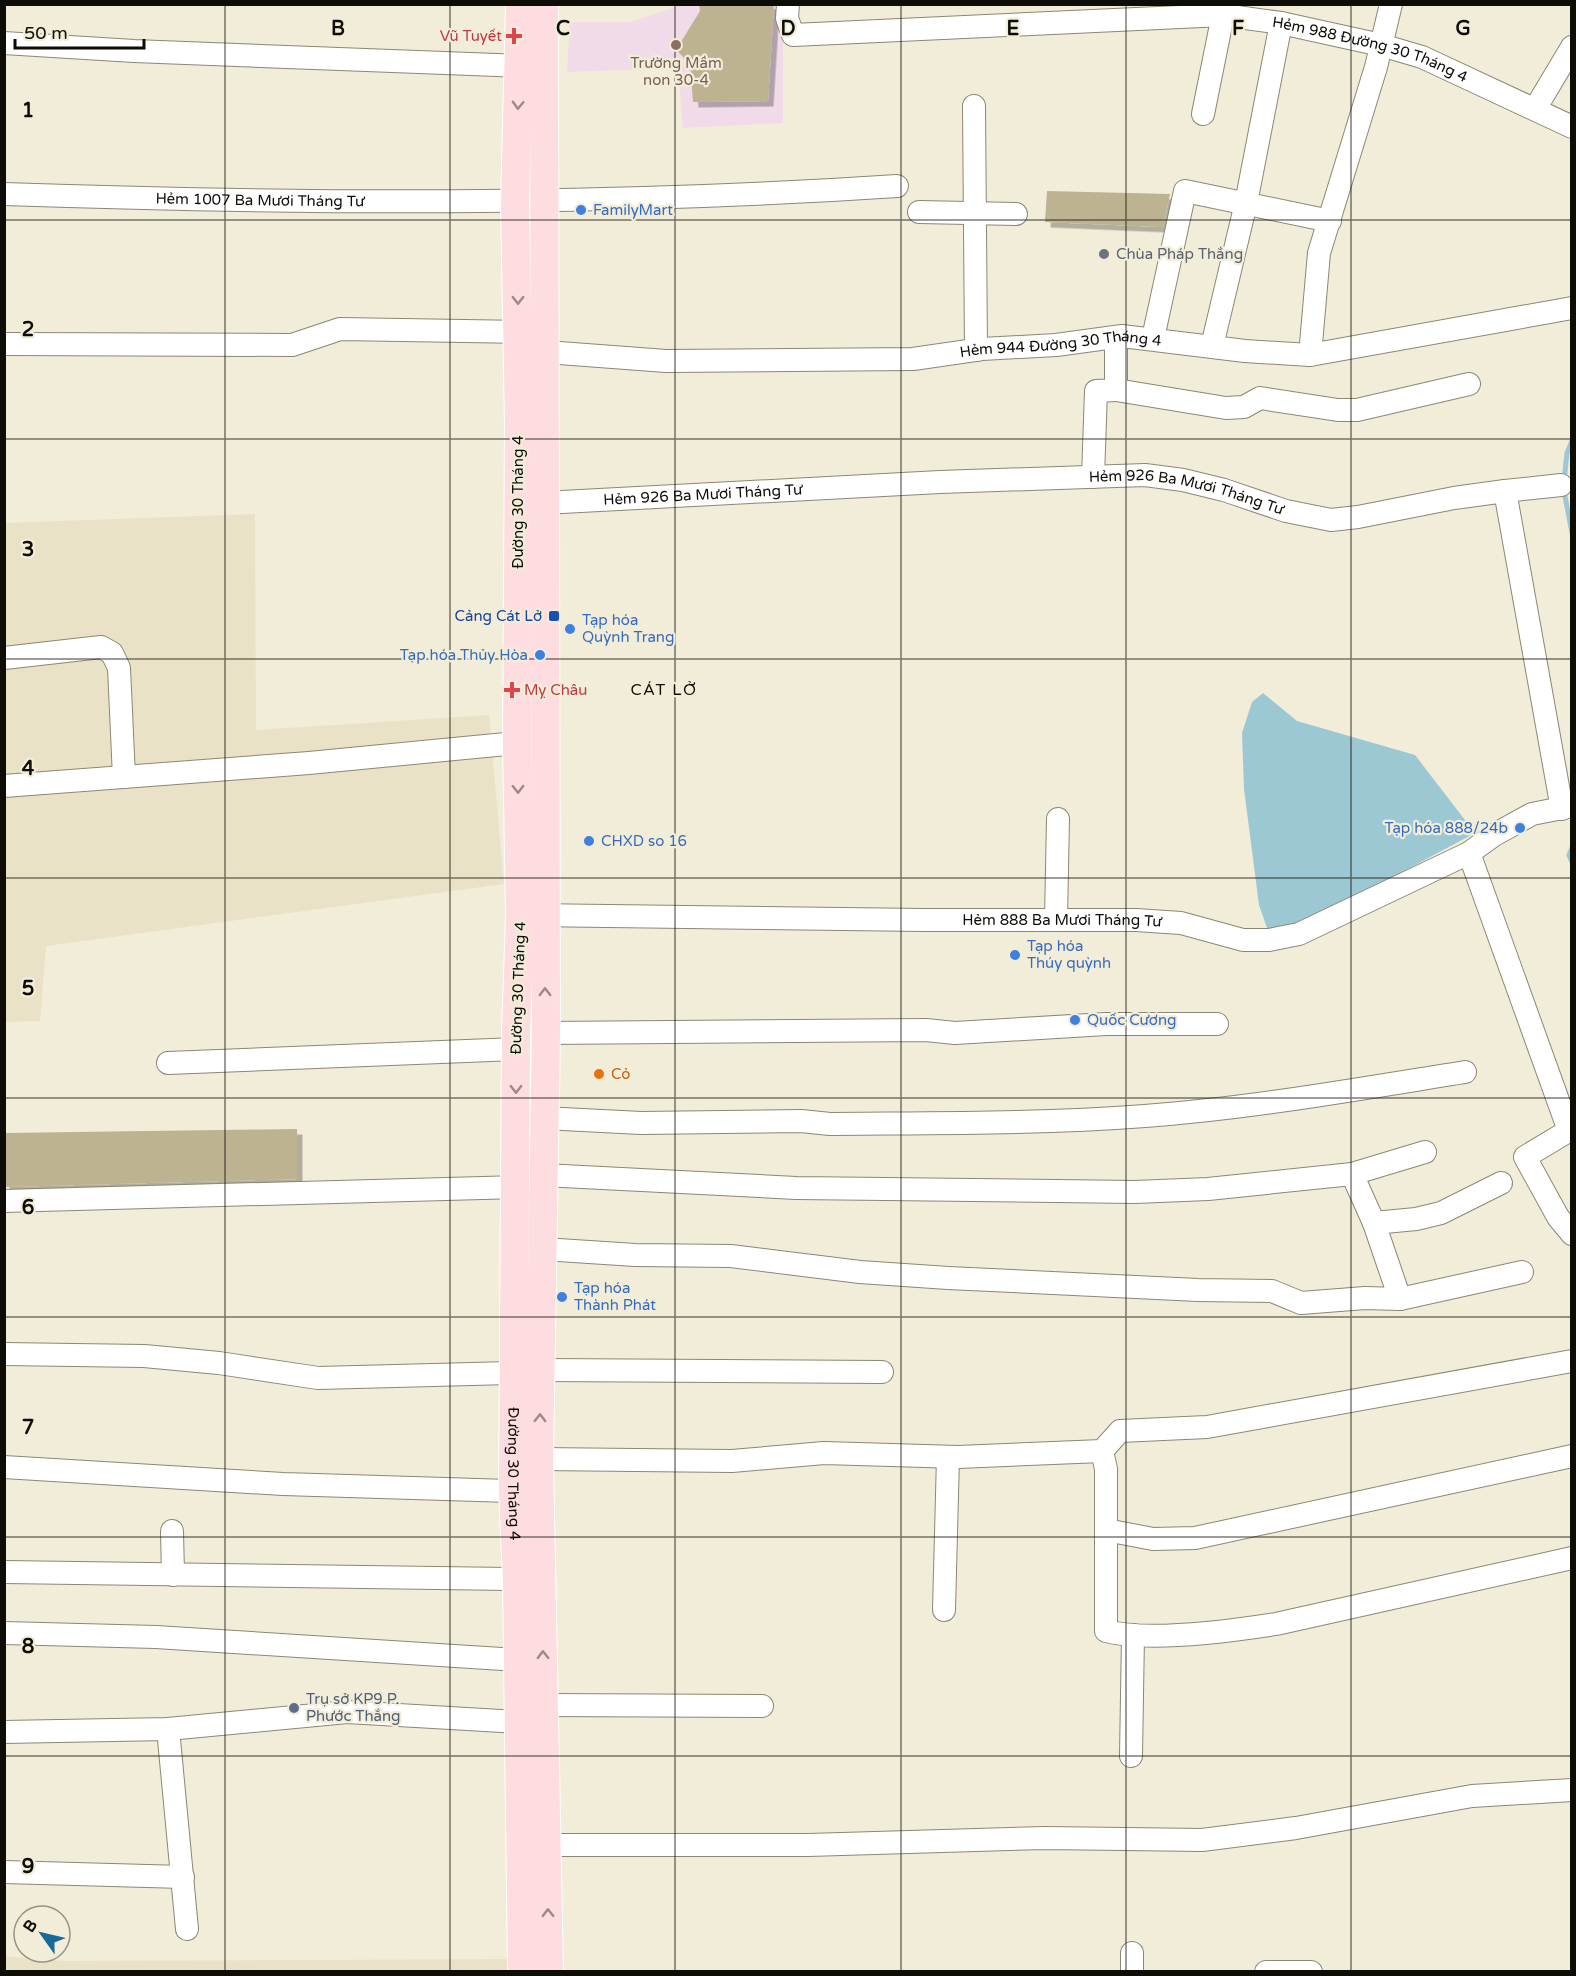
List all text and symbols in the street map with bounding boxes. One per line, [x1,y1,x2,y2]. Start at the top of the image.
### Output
scale bar [15,12,144,50]
street label: Hẻm 988 Đường 30 Tháng 4 [1271,13,1470,86]
text: B [331,17,345,41]
text: C [556,17,570,41]
text: D [780,17,796,41]
text: E [1007,17,1020,41]
text: F [1232,17,1244,41]
text: G [1455,17,1471,41]
text: 50 m [24,22,68,44]
place label: Vũ Tuyết [440,27,502,45]
marker: Vũ Tuyết [507,29,521,43]
marker: Trường Mầm non 30-4 [669,38,683,52]
place label: Trường Mầm non 30-4 [630,54,722,89]
text: 1 [22,99,34,123]
one-way arrow [512,100,525,109]
street label: Hẻm 1007 Ba Mươi Tháng Tư [155,189,366,210]
place label: FamilyMart [593,201,673,219]
marker: FamilyMart [574,203,588,217]
place label: Chùa Pháp Thắng [1116,245,1243,263]
marker: Chùa Pháp Thắng [1097,247,1111,261]
one-way arrow [512,295,524,304]
text: 2 [22,318,34,342]
street label: Hẻm 944 Đường 30 Tháng 4 [958,327,1162,361]
street label: Đường 30 Tháng 4 [509,435,527,569]
street label: Hẻm 926 Ba Mươi Tháng Tư [1088,466,1288,519]
street label: Hẻm 926 Ba Mươi Tháng Tư [603,480,804,509]
text: 3 [22,538,34,562]
place label: Cảng Cát Lở [455,607,542,625]
marker: Cảng Cát Lở [547,609,561,623]
place label: Tạp hóa Quỳnh Trang [582,611,674,646]
marker: Tạp hóa Quỳnh Trang [563,622,577,636]
place label: Tạp hóa Thủy Hòa [400,646,528,664]
marker: Tạp hóa Thủy Hòa [533,648,547,662]
district label: CÁT LỞ [630,680,698,700]
place label: Mỵ Châu [524,681,587,699]
marker: Mỵ Châu [505,683,519,697]
text: 4 [22,757,35,781]
one-way arrow [512,784,524,793]
place label: Tạp hóa 888/24b [1384,819,1508,837]
marker: Tạp hóa 888/24b [1513,821,1527,835]
place label: CHXD so 16 [601,832,687,850]
marker: CHXD so 16 [582,834,596,848]
street label: Hẻm 888 Ba Mươi Tháng Tư [962,911,1164,931]
street label: Đường 30 Tháng 4 [507,921,529,1055]
place label: Tạp hóa Thúy quỳnh [1027,937,1111,972]
marker: Tạp hóa Thúy quỳnh [1008,948,1022,962]
text: 5 [22,977,34,1001]
one-way arrow [539,988,551,997]
place label: Quốc Cương [1087,1011,1176,1029]
marker: Quốc Cương [1068,1013,1082,1027]
place label: Cỏ [611,1065,630,1083]
marker: Cỏ [592,1067,606,1081]
one-way arrow [510,1084,522,1093]
text: 6 [22,1196,34,1220]
place label: Tạp hóa Thành Phát [574,1279,656,1314]
marker: Tạp hóa Thành Phát [555,1290,569,1304]
street label: Đường 30 Tháng 4 [504,1407,524,1541]
one-way arrow [534,1414,546,1423]
text: 7 [22,1416,34,1440]
text: 8 [22,1635,34,1659]
one-way arrow [536,1651,549,1660]
place label: Trụ sở KP9 P. Phước Thắng [306,1690,401,1725]
marker: Trụ sở KP9 P. Phước Thắng [287,1701,301,1715]
text: 9 [22,1855,34,1879]
north arrow [12,1904,72,1964]
one-way arrow [542,1909,554,1918]
text: B [19,1916,42,1936]

